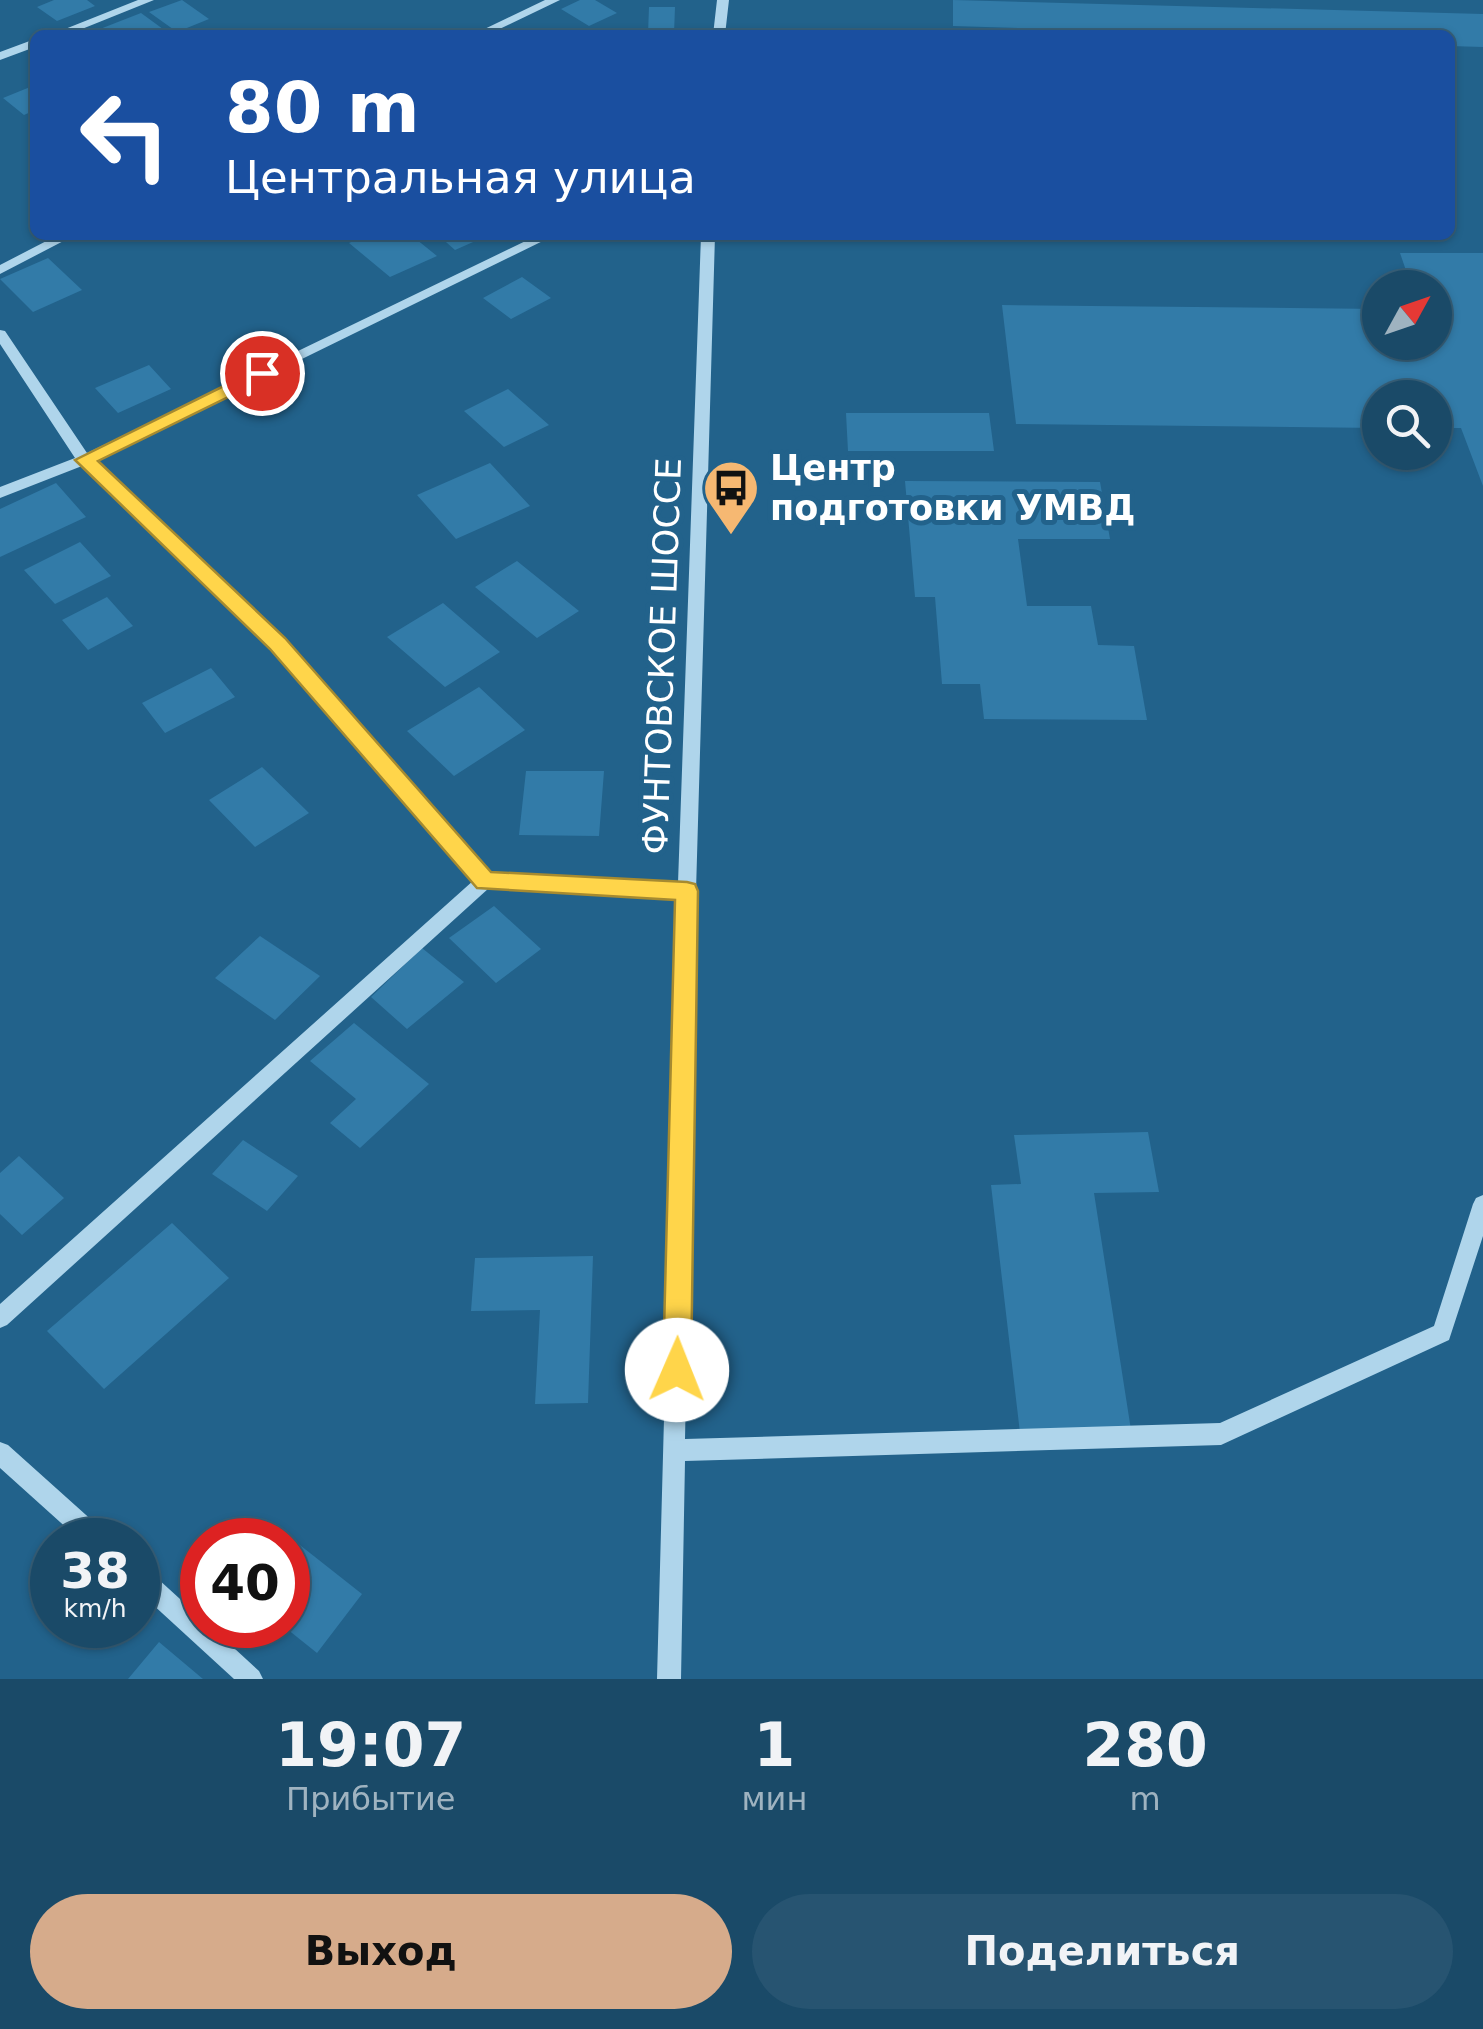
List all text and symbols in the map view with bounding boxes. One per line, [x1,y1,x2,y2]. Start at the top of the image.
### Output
text: 80 m [225,67,420,149]
icon: left [60,70,190,200]
text: Центральная улица [225,151,696,204]
north arrow [1362,270,1452,360]
map controls [1362,270,1452,470]
pin [220,331,305,416]
icon: arrive [235,346,290,401]
button: search [1362,380,1452,470]
place label: Центр подготовки УМВД [770,448,1135,528]
street label: ФУНТОВСКОЕ ШОССЕ [635,457,689,855]
bus stop icon: Центр подготовки УМВД [701,458,761,537]
position arrow [625,1318,729,1422]
speed limit sign: 40 [180,1518,310,1648]
text: 38 [60,1542,130,1600]
text: km/h [63,1594,127,1623]
text: 19:07 [275,1710,466,1780]
text: 1 [753,1710,795,1780]
text: 280 [1083,1710,1208,1780]
text: Прибытие [286,1780,455,1818]
text: мин [741,1780,807,1818]
text: m [1130,1780,1161,1818]
button: Выход [30,1894,732,2009]
button: Поделиться [752,1894,1453,2009]

